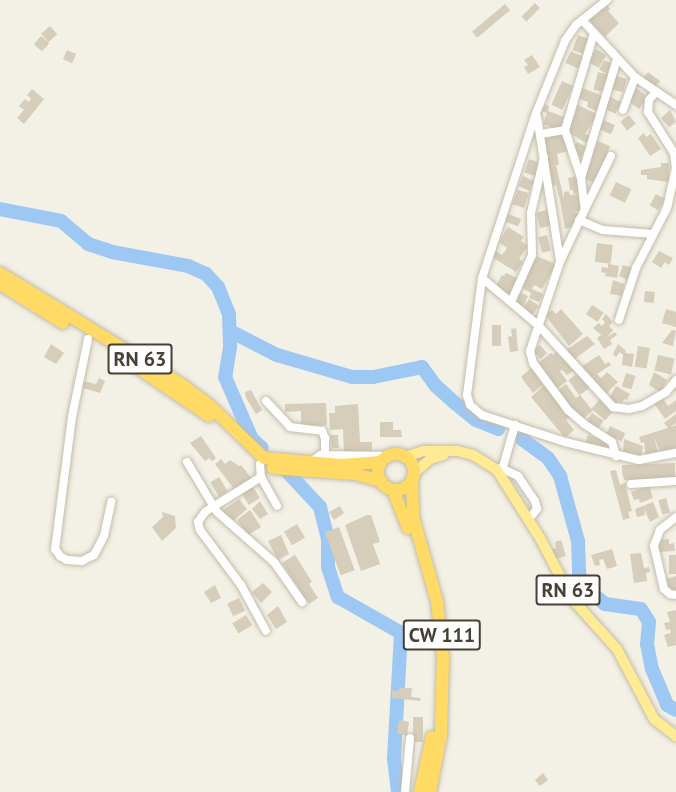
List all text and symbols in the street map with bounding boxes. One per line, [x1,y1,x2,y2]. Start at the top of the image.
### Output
road number: RN 63 [107,342,173,376]
road number: RN 63 [535,573,601,607]
road number: CW 111 [402,618,482,652]

